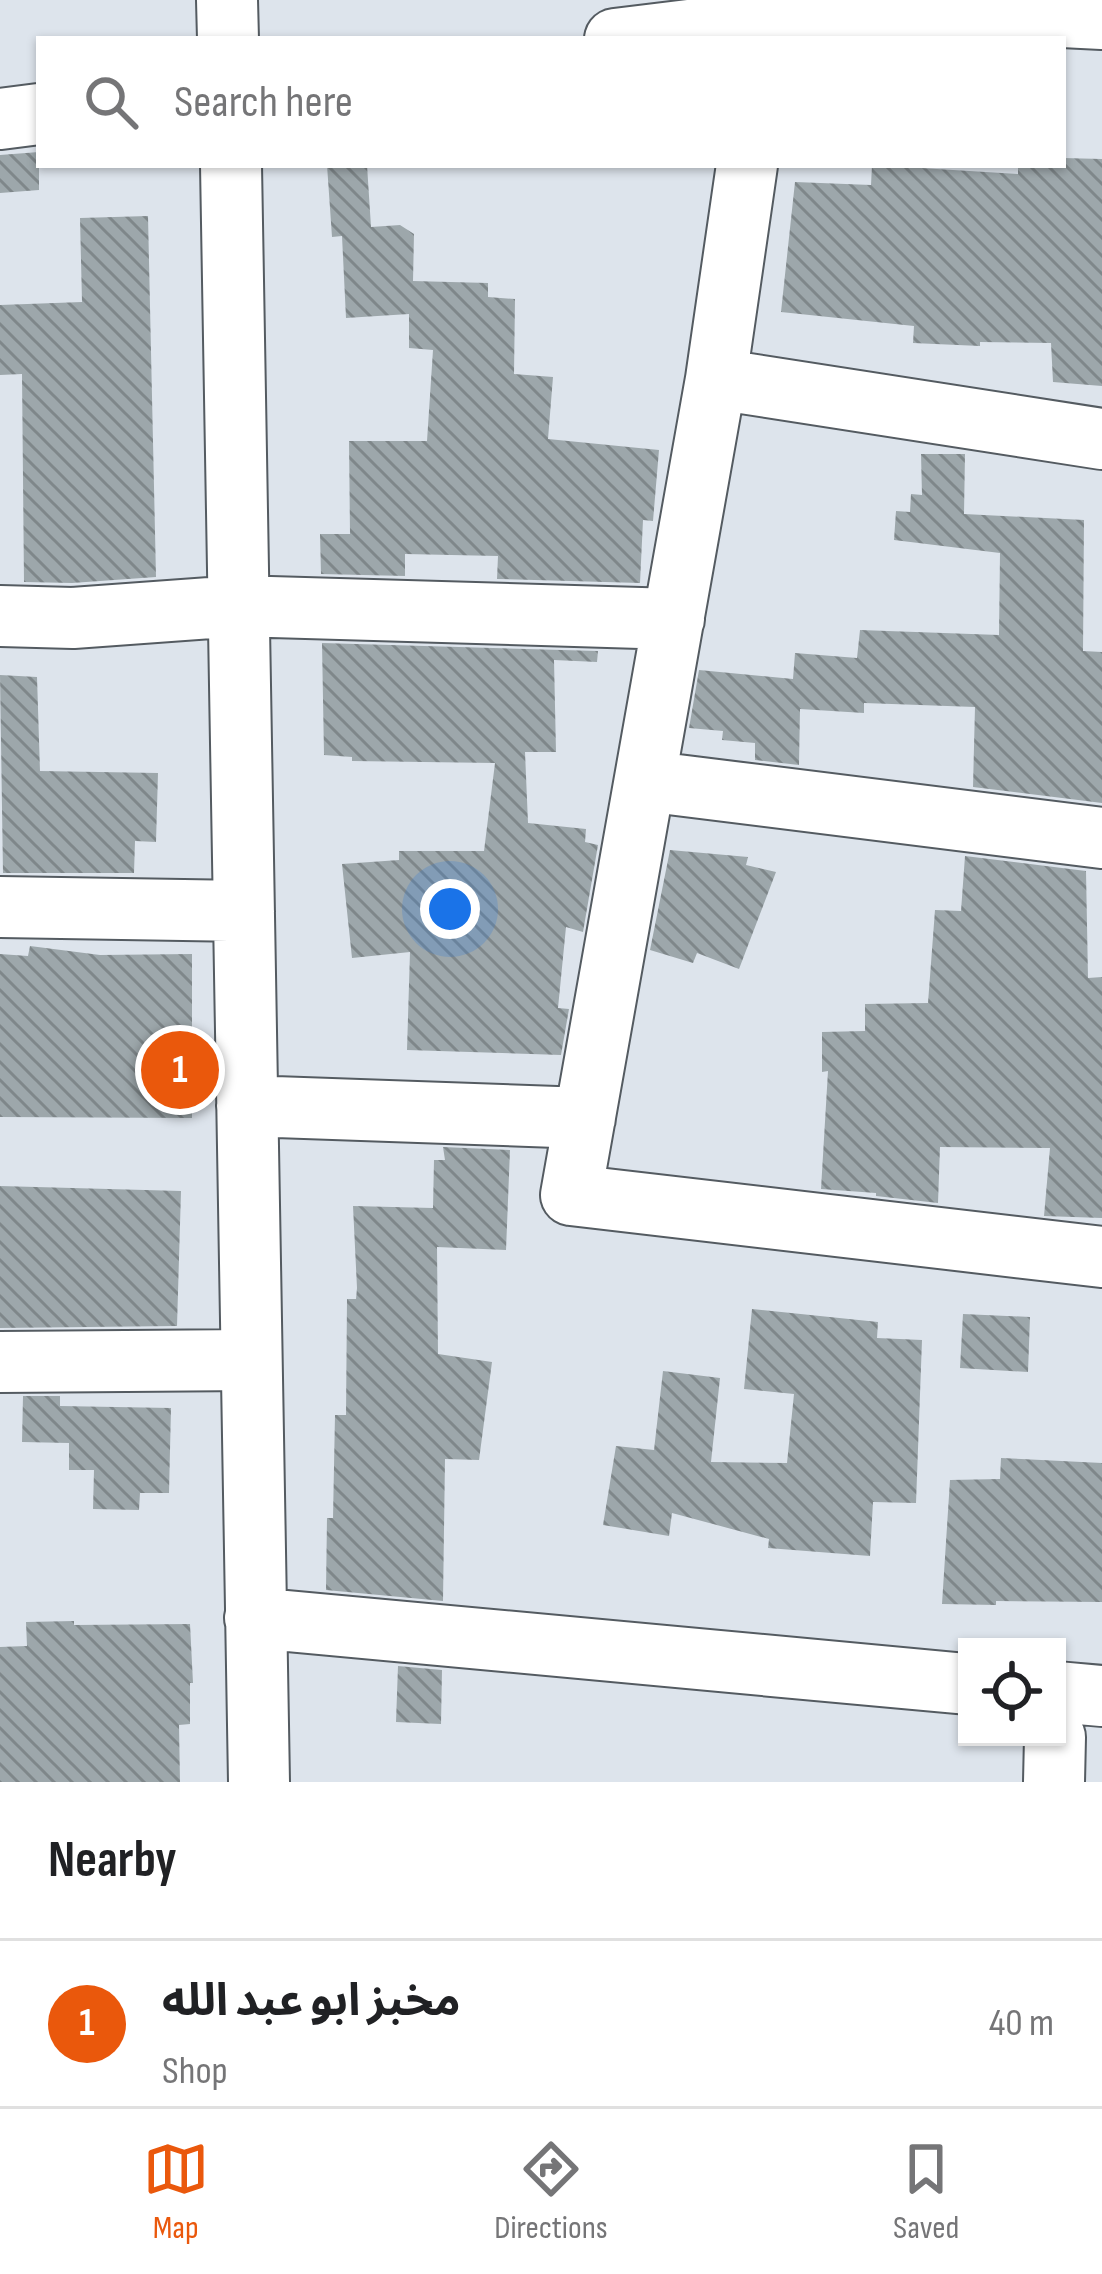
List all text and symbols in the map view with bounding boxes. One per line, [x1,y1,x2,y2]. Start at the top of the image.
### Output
search box [36,36,1066,168]
icon: search [78,69,144,135]
text: Search here [174,75,353,130]
your location [420,879,480,939]
pin: 1 [141,1025,219,1115]
map controls [958,1638,1066,1746]
button: locate [958,1638,1066,1746]
text: Nearby [48,1830,177,1891]
text: مخبز ابو عبد الله [162,1974,461,2029]
text: 1 [79,2000,95,2047]
text: 40 m [989,2000,1054,2047]
text: Shop [162,2048,228,2095]
tab: Map [143,2136,209,2248]
tab: Directions [494,2136,608,2248]
tab: Saved [893,2136,959,2248]

